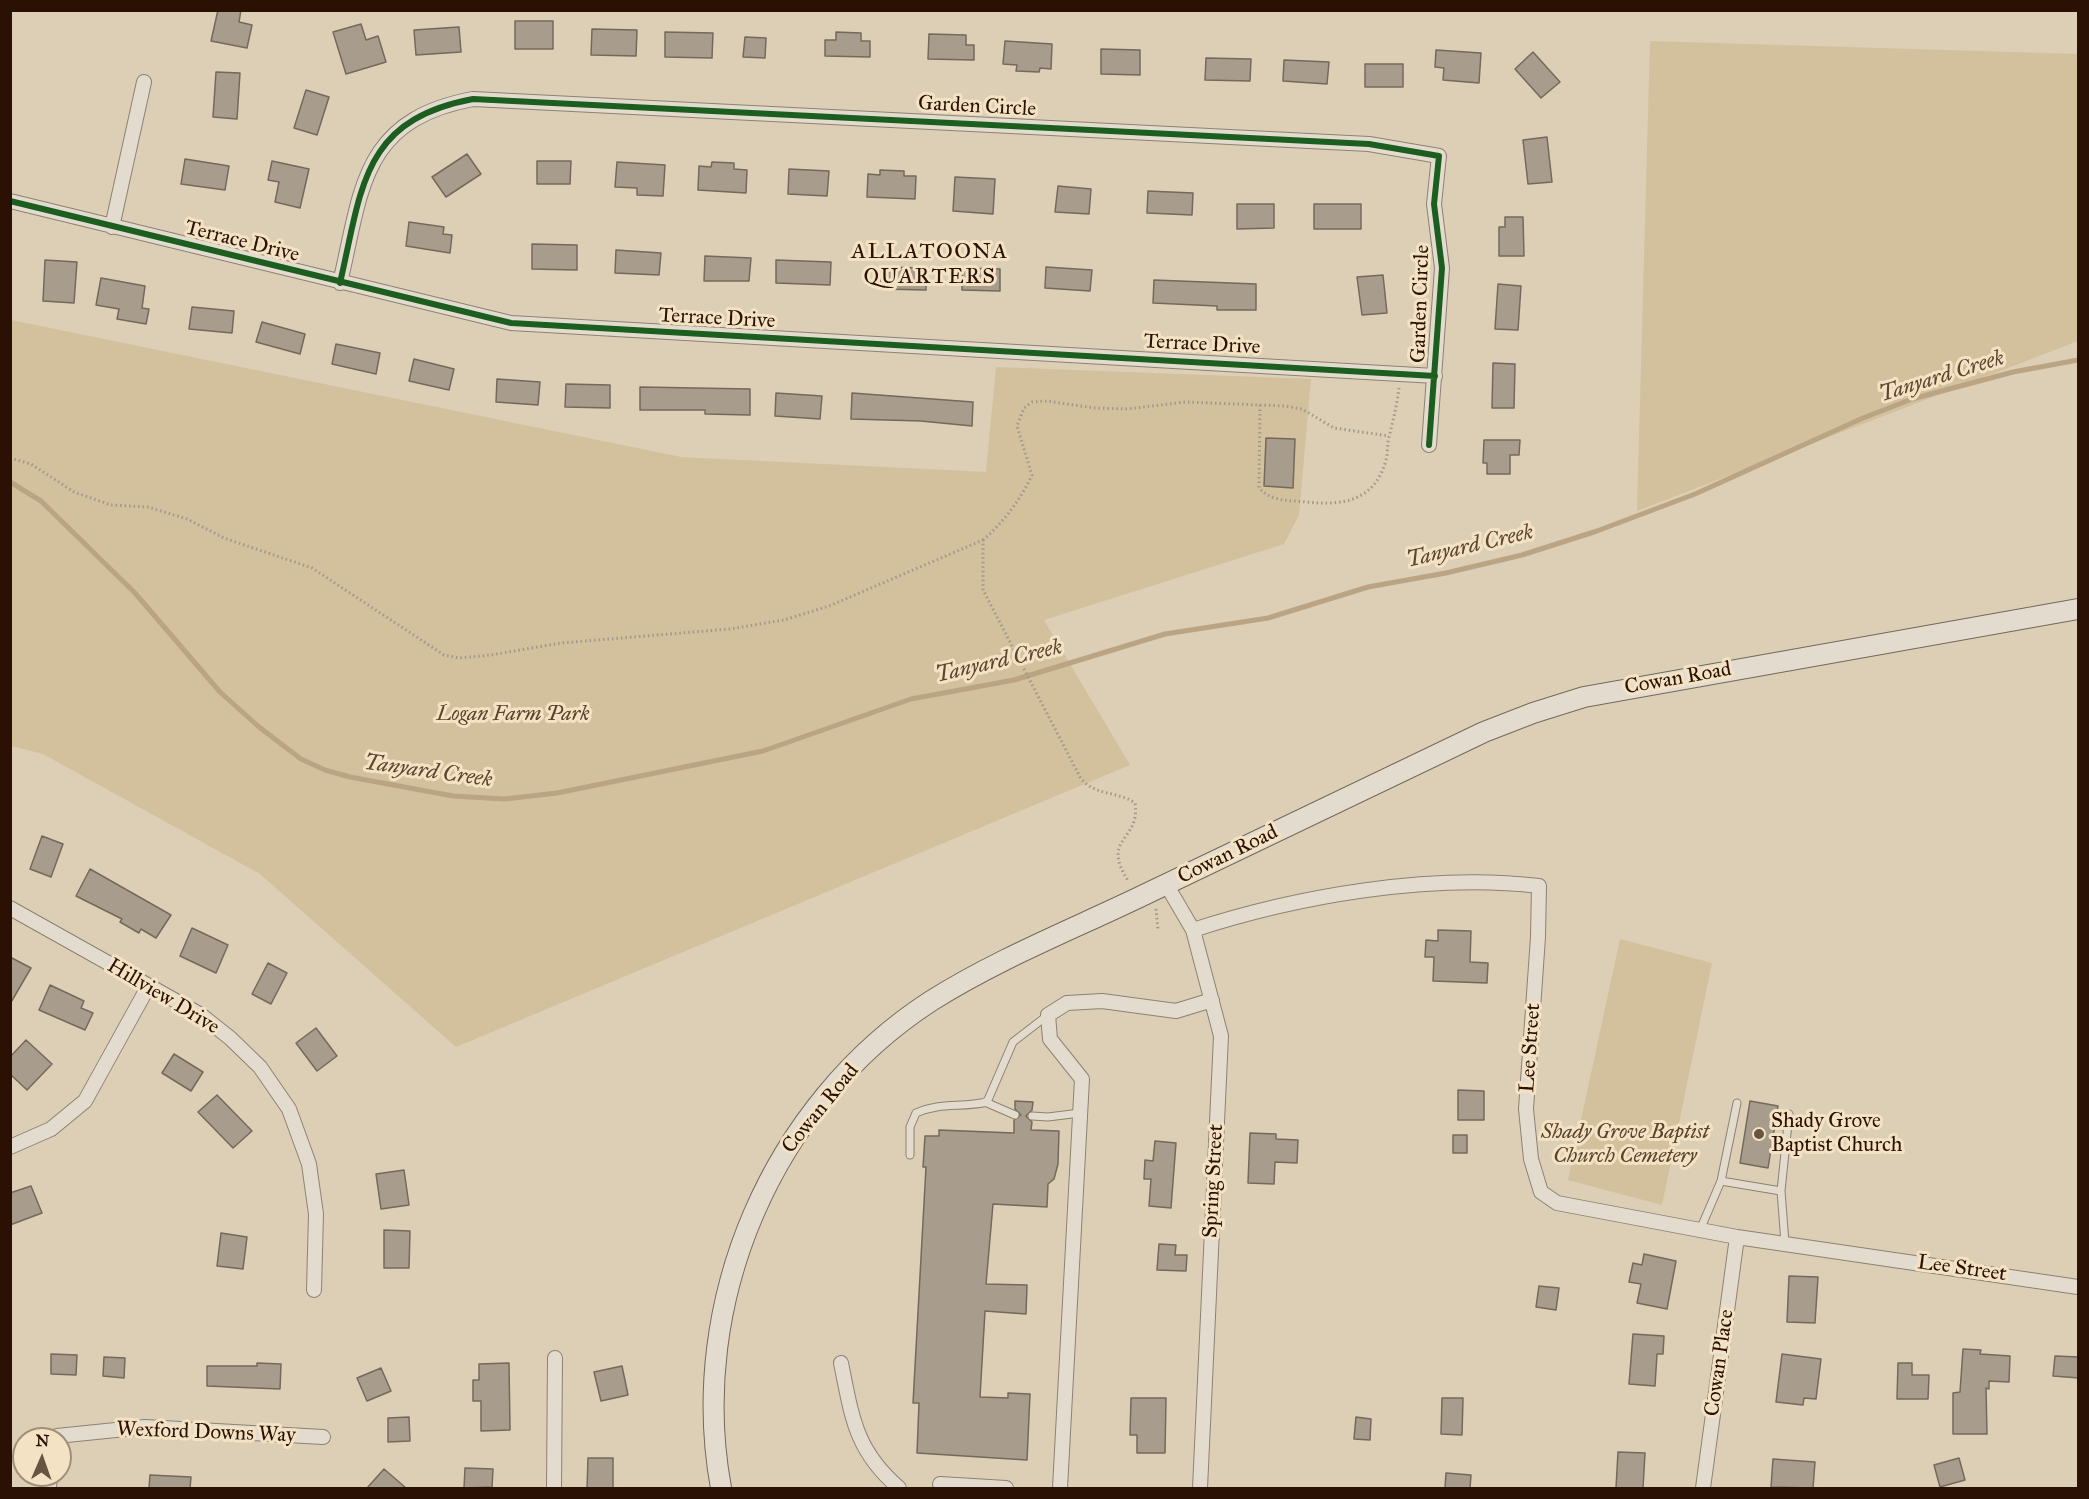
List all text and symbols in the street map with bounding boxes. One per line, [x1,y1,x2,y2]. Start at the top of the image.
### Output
street label: Garden Circle [917,91,1037,123]
street label: Terrace Drive [182,216,302,268]
district label: ALLATOONA QUARTERS [851,240,1009,292]
street label: Garden Circle [1406,244,1436,364]
street label: Terrace Drive [658,303,776,335]
street label: Terrace Drive [1143,329,1261,361]
water label: Tanyard Creek [1876,345,2008,409]
water label: Tanyard Creek [1404,520,1536,574]
water label: Tanyard Creek [933,635,1065,689]
street label: Cowan Road [1623,657,1733,701]
park label: Logan Farm Park [436,702,590,728]
water label: Tanyard Creek [362,750,494,794]
street label: Cowan Road [1174,820,1282,890]
street label: Hillview Drive [102,954,224,1040]
street label: Lee Street [1515,1002,1547,1094]
street label: Cowan Road [777,1059,865,1159]
place label: Shady Grove Baptist Church [1771,1109,1902,1159]
park label: Shady Grove Baptist Church Cemetery [1541,1120,1709,1170]
street label: Spring Street [1198,1123,1230,1239]
marker: Shady Grove Baptist Church [1752,1127,1766,1141]
street label: Lee Street [1916,1250,2008,1288]
street label: Cowan Place [1700,1308,1740,1418]
street label: Wexford Downs Way [116,1417,296,1449]
north arrow [12,1427,72,1487]
text: N [35,1431,50,1450]

